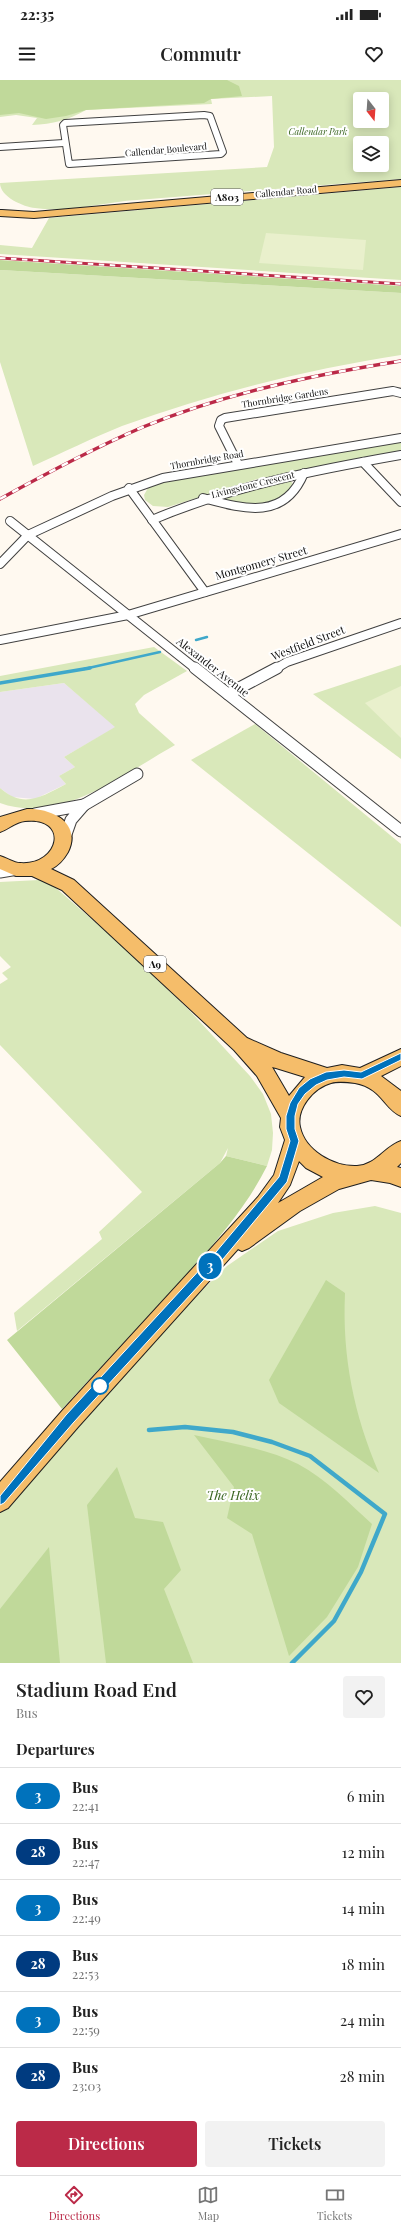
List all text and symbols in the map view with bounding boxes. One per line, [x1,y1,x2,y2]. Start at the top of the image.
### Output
text: 22:35 [20,4,54,24]
text: Commutr [160,42,241,66]
icon: menu [16,43,38,65]
icon: heart [363,43,385,65]
north arrow [353,92,389,128]
map controls [353,92,389,172]
park label: Callendar Park [289,125,348,137]
button: layers [353,136,389,172]
street label: Callendar Boulevard [124,139,208,159]
street label: Callendar Road [255,182,318,200]
road number: A803 [211,189,243,205]
street label: Thornbridge Gardens [241,384,329,410]
street label: Thornbridge Road [169,447,245,471]
street label: Livingstone Crescent [210,468,296,500]
street label: Montgomery Street [213,542,309,583]
street label: Westfield Street [268,622,347,664]
street label: Alexander Avenue [173,633,253,700]
road number: A9 [144,956,166,972]
line badge: 3 [197,1253,223,1279]
text: 3 [207,1256,213,1275]
unlabelled marker [91,1377,109,1395]
park label: The Helix [206,1486,260,1503]
text: Stadium Road End [16,1676,177,1702]
button: heart [343,1676,385,1718]
text: Bus [16,1704,37,1721]
text: Departures [16,1739,95,1759]
text: Bus [72,1777,98,1797]
text: 3 [35,1786,41,1805]
text: 6 min [347,1786,385,1806]
text: 22:41 [72,1797,99,1814]
text: Bus [72,1833,98,1853]
text: 28 [30,1842,46,1861]
text: 12 min [342,1842,385,1862]
text: 22:47 [72,1853,99,1870]
text: Bus [72,1889,98,1909]
text: 3 [35,1898,41,1917]
text: 14 min [342,1898,385,1918]
text: 22:49 [72,1909,101,1926]
text: Bus [72,1945,98,1965]
text: 28 [30,1954,46,1973]
text: 18 min [341,1954,385,1974]
text: 22:53 [72,1965,99,1982]
text: Bus [72,2001,98,2021]
text: 3 [35,2010,41,2029]
text: 24 min [340,2010,385,2030]
text: 22:59 [72,2021,100,2038]
text: Bus [72,2057,98,2077]
text: 28 [30,2066,46,2085]
text: 28 min [340,2066,385,2086]
text: 23:03 [72,2077,101,2094]
button: Directions [16,2121,197,2167]
button: Tickets [205,2121,385,2167]
tab: Directions [49,2184,100,2223]
tab: Map [197,2184,219,2223]
tab: Tickets [317,2184,352,2223]

